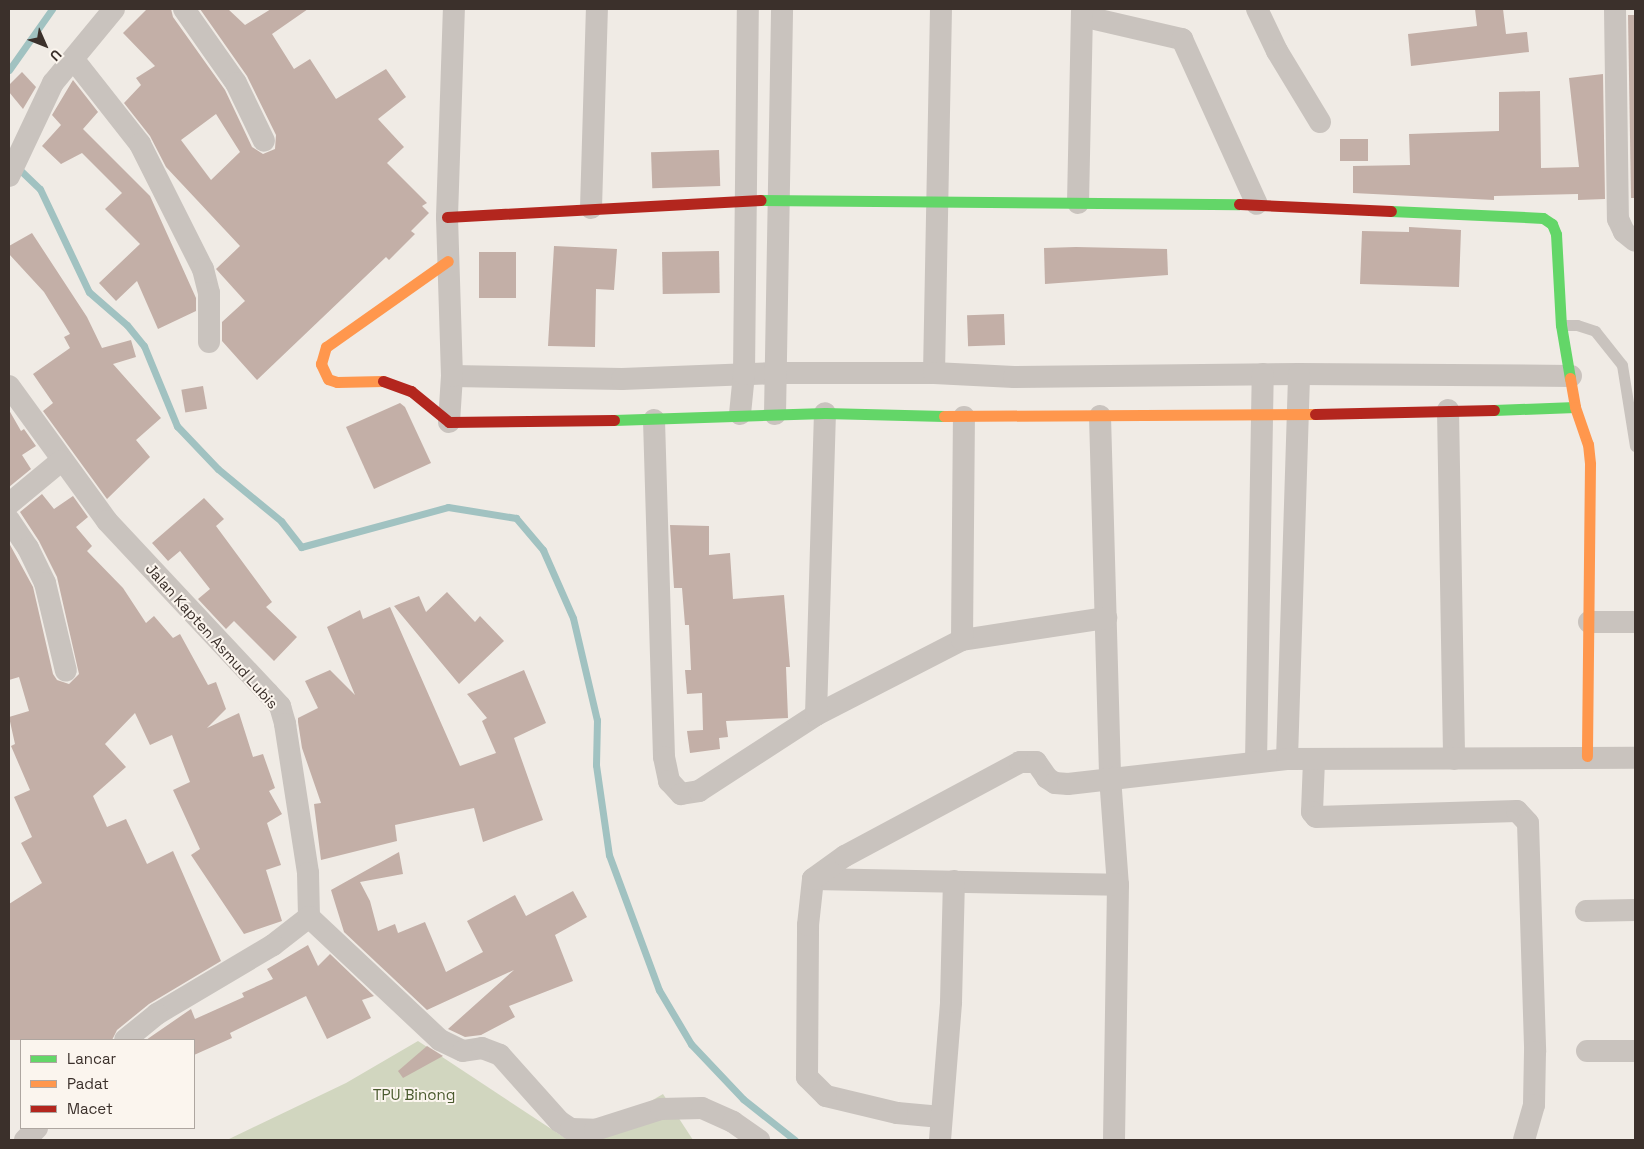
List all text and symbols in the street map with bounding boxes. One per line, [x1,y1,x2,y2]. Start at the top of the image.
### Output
north arrow [20,20,70,70]
text: U [46,46,66,65]
street label: Jalan Kapten Asmud Lubis [142,560,282,712]
legend [20,1039,195,1129]
text: Lancar [67,1049,116,1068]
text: Padat [67,1074,109,1093]
park label: TPU Binong [373,1086,455,1104]
text: Macet [67,1099,113,1118]

